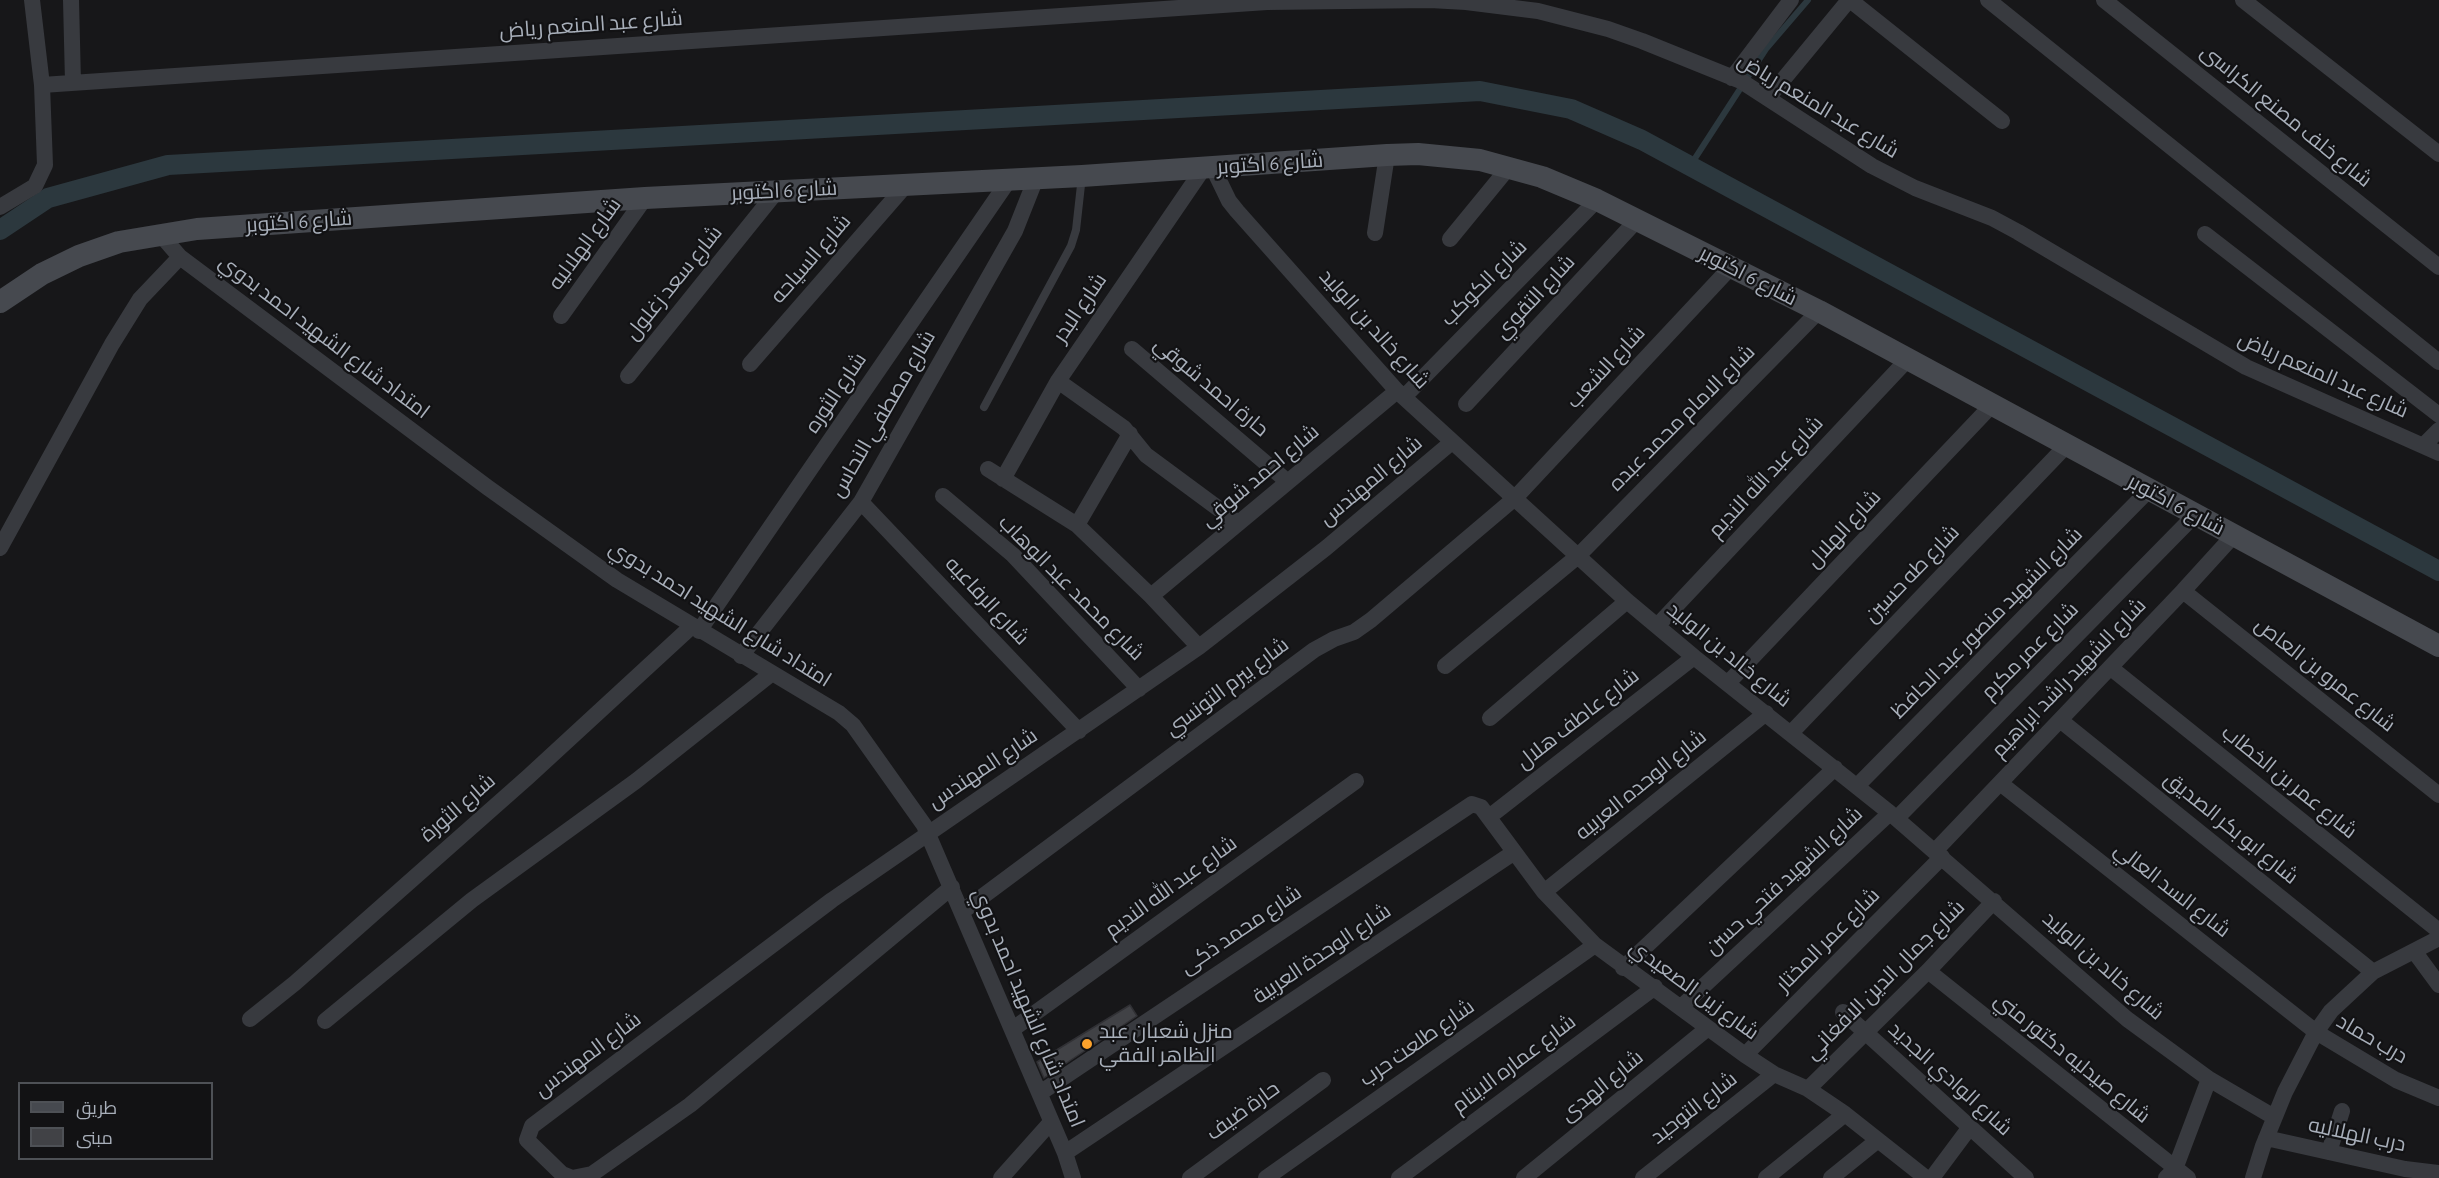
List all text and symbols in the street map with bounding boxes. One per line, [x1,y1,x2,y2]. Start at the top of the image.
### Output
street label: شارع عبد المنعم رياض [498,6,684,44]
street label: شارع خلف مصنع الكراسى [2195,39,2377,193]
street label: شارع عبد المنعم رياض [1733,48,1903,164]
street label: شارع 6 اكتوبر [1216,148,1324,180]
street label: شارع 6 اكتوبر [730,176,838,206]
street label: شارع الهلاليه [543,193,627,295]
street label: شارع 6 اكتوبر [245,206,353,238]
street label: شارع السياحه [765,209,857,309]
street label: شارع سعد زغلول [620,221,728,345]
street label: شارع الكوكب [1436,235,1532,331]
street label: شارع 6 اكتوبر [1695,241,1801,311]
street label: امتداد شارع الشهيد احمد بدوي [214,249,434,425]
street label: شارع التقوي [1490,250,1580,344]
street label: شارع خالد بن الوليد [1313,264,1435,394]
street label: شارع البدر [1048,268,1112,348]
street label: شارع الشعب [1561,320,1651,414]
street label: شارع مصطفي النحاس [825,326,941,502]
street label: شارع عبد المنعم رياض [2234,326,2412,424]
street label: حارة احمد شوقي [1149,332,1273,442]
street label: شارع الامام محمد عبده [1604,340,1760,496]
street label: شارع الثوره [800,348,872,438]
street label: شارع عبد الله النديم [1703,411,1829,543]
street label: شارع احمد شوقي [1196,419,1324,533]
street label: شارع المهندس [1314,431,1428,531]
street label: شارع 6 اكتوبر [2123,469,2229,541]
street label: شارع الهلال [1802,485,1886,573]
street label: شارع محمد عبد الوهاب [993,510,1149,666]
street label: شارع طه حسين [1859,520,1965,628]
street label: شارع الشهيد منصور عبد الحافظ [1886,522,2088,724]
street label: امتداد شارع الشهيد احمد بدوي [604,535,836,693]
street label: شارع الرفاعيه [940,552,1034,650]
street label: شارع الشهيد راشد ابراهيم [1986,593,2152,763]
street label: شارع خالد بن الوليد [1662,597,1796,713]
street label: شارع عمر مكرم [1976,597,2084,705]
street label: شارع عمرو بن العاص [2250,612,2400,738]
street label: شارع بيرم التونسي [1160,632,1294,742]
street label: شارع عاطف هلال [1512,663,1644,775]
street label: شارع عمر بن الخطاب [2216,720,2362,844]
street label: شارع المهندس [924,723,1042,815]
street label: شارع الوحده العربيه [1570,724,1712,846]
street label: شارع ابو بكر الصديق [2159,766,2303,890]
street label: شارع الثورة [415,768,501,848]
street label: شارع الشهيد فتحي حسن [1700,802,1868,960]
street label: شارع عبد الله النديم [1100,831,1242,943]
street label: شارع السد العالي [2109,837,2235,943]
street label: شارع محمد ذكى [1176,880,1306,980]
street label: شارع عمر المختار [1771,883,1885,997]
street label: امتداد شارع الشهيد احمد بدوي [966,885,1090,1131]
street label: شارع جمال الدين الافغاني [1800,895,1970,1065]
street label: شارع الوحدة العربية [1248,898,1396,1010]
street label: شارع خالد بن الوليد [2037,906,2169,1026]
street label: شارع زين الصعيدي [1624,935,1764,1045]
street label: شارع صيدليه دكتور مني [1989,987,2155,1129]
street label: شارع طلعت حرب [1355,994,1479,1092]
street label: شارع المهندس [530,1007,646,1103]
street label: شارع عماره الايتام [1447,1009,1581,1119]
street label: درب حماد [2332,1009,2412,1069]
street label: شارع الوادي الجديد [1883,1017,2017,1141]
place label: منزل شعبان عبد الظاهر الفقي [1099,1019,1233,1069]
marker: منزل شعبان عبد الظاهر الفقي [1080,1037,1094,1051]
street label: شارع الهدى [1555,1045,1649,1127]
street label: شارع التوحيد [1646,1066,1742,1150]
street label: حارة ضيف [1201,1076,1285,1146]
legend [18,1082,213,1160]
text: طريق [76,1100,117,1118]
street label: درب الهلاليه [2306,1112,2408,1158]
text: مبنى [76,1130,113,1148]

